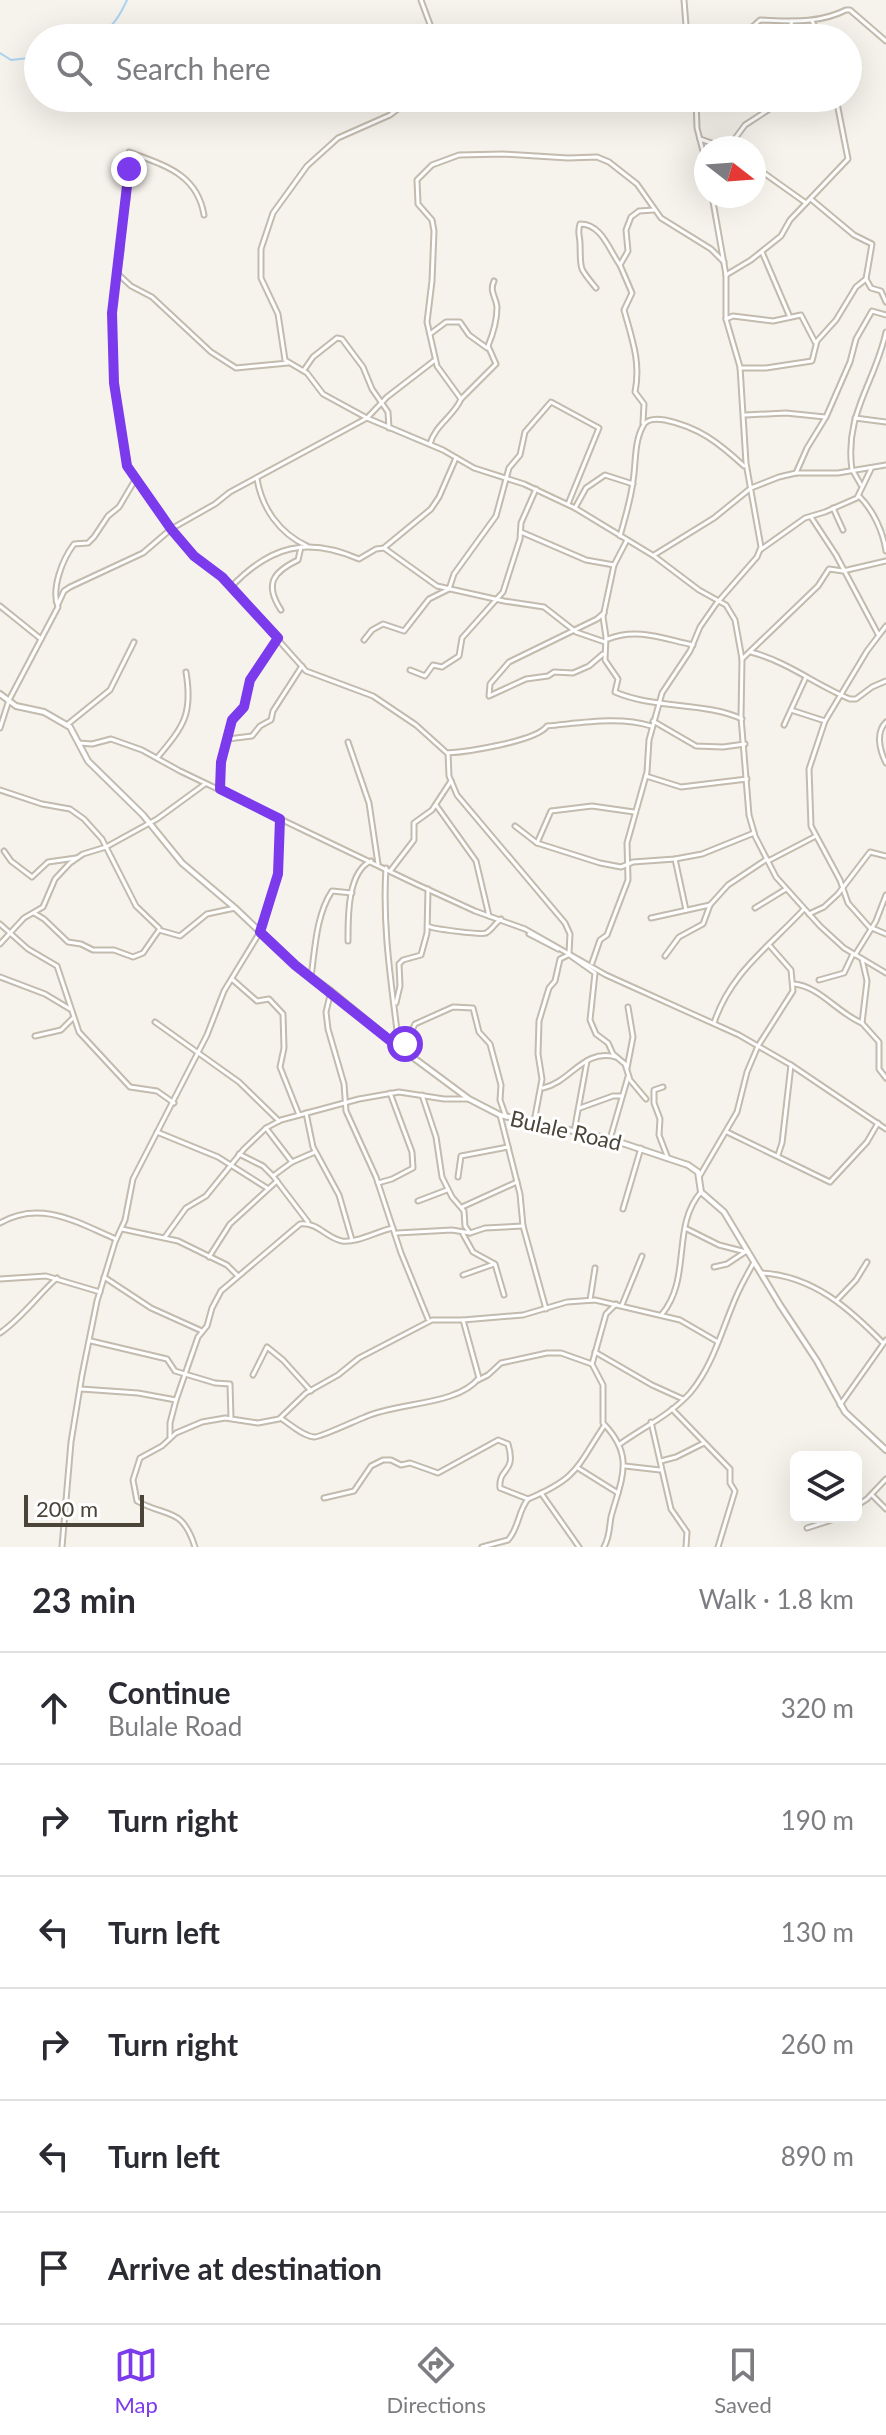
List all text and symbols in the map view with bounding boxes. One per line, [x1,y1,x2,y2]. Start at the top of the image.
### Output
search box [24,24,862,112]
icon: search [52,46,96,90]
text: Search here [116,50,271,86]
north arrow [694,136,766,208]
route end [111,151,147,187]
route start [387,1026,423,1062]
street label: Bulale Road [508,1104,624,1156]
map controls [790,1451,862,1523]
button: layers [790,1451,862,1523]
scale bar [24,1491,144,1527]
text: 200 m [36,1495,98,1522]
text: 23 min [32,1579,136,1620]
text: Walk · 1.8 km [699,1583,854,1615]
text: Continue [108,1674,231,1710]
icon: ahead [32,1686,76,1730]
text: 320 m [781,1692,854,1724]
text: Bulale Road [108,1710,242,1742]
icon: right [32,1798,76,1842]
text: Turn right [108,1802,238,1838]
text: 190 m [781,1804,854,1836]
icon: left [32,1910,76,1954]
text: Turn left [108,1914,220,1950]
text: 130 m [781,1916,854,1948]
icon: right [32,2022,76,2066]
text: Turn right [108,2026,238,2062]
text: 260 m [781,2028,854,2060]
icon: left [32,2134,76,2178]
text: Turn left [108,2138,220,2174]
text: 890 m [781,2140,854,2172]
icon: arrive [32,2246,76,2290]
text: Arrive at destination [108,2250,382,2286]
tab: Map [114,2343,158,2418]
tab: Directions [387,2343,486,2418]
tab: Saved [714,2343,772,2418]

